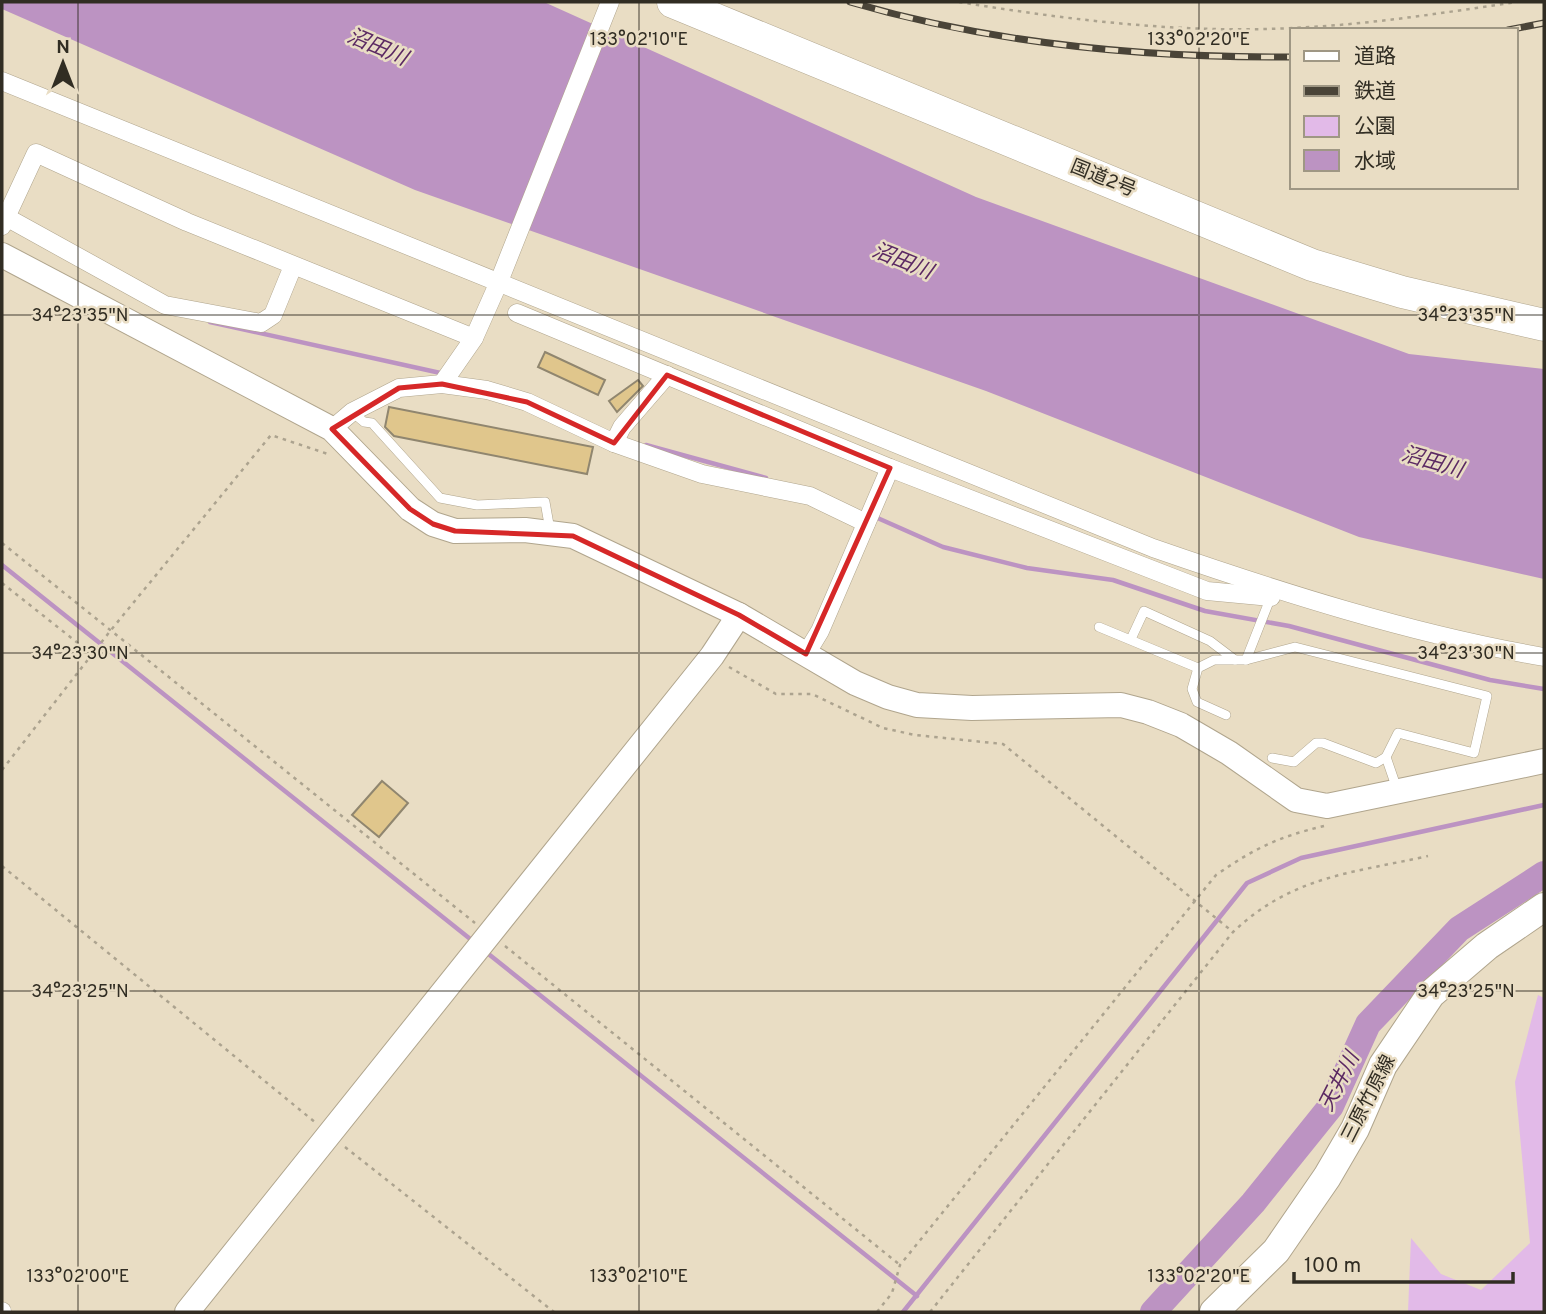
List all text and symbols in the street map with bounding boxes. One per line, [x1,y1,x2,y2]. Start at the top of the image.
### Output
water label: 沼田川 [343,23,413,74]
north arrow [28,28,98,98]
legend [1290,28,1518,189]
text: 133°02'10"E [590,29,688,52]
text: 133°02'20"E [1148,29,1250,52]
text: N [56,36,70,60]
text: 道路 [1354,44,1396,71]
text: 鉄道 [1354,79,1396,106]
text: 公園 [1354,114,1396,141]
text: 水域 [1354,149,1396,176]
street label: 国道2号 [1067,155,1139,203]
water label: 沼田川 [868,238,938,287]
text: 34°23'35"N [31,305,129,328]
text: 34°23'35"N [1417,305,1515,328]
water label: 沼田川 [1398,441,1468,485]
text: 34°23'30"N [31,643,129,666]
text: 34°23'30"N [1417,643,1515,666]
text: 34°23'25"N [31,981,129,1004]
text: 34°23'25"N [1417,981,1515,1004]
water label: 天井川 [1314,1046,1367,1116]
street label: 三原竹原線 [1337,1051,1401,1147]
scale bar [1294,1240,1513,1284]
text: 100 m [1304,1253,1361,1280]
text: 133°02'00"E [26,1266,130,1289]
text: 133°02'10"E [590,1266,688,1289]
text: 133°02'20"E [1148,1266,1250,1289]

